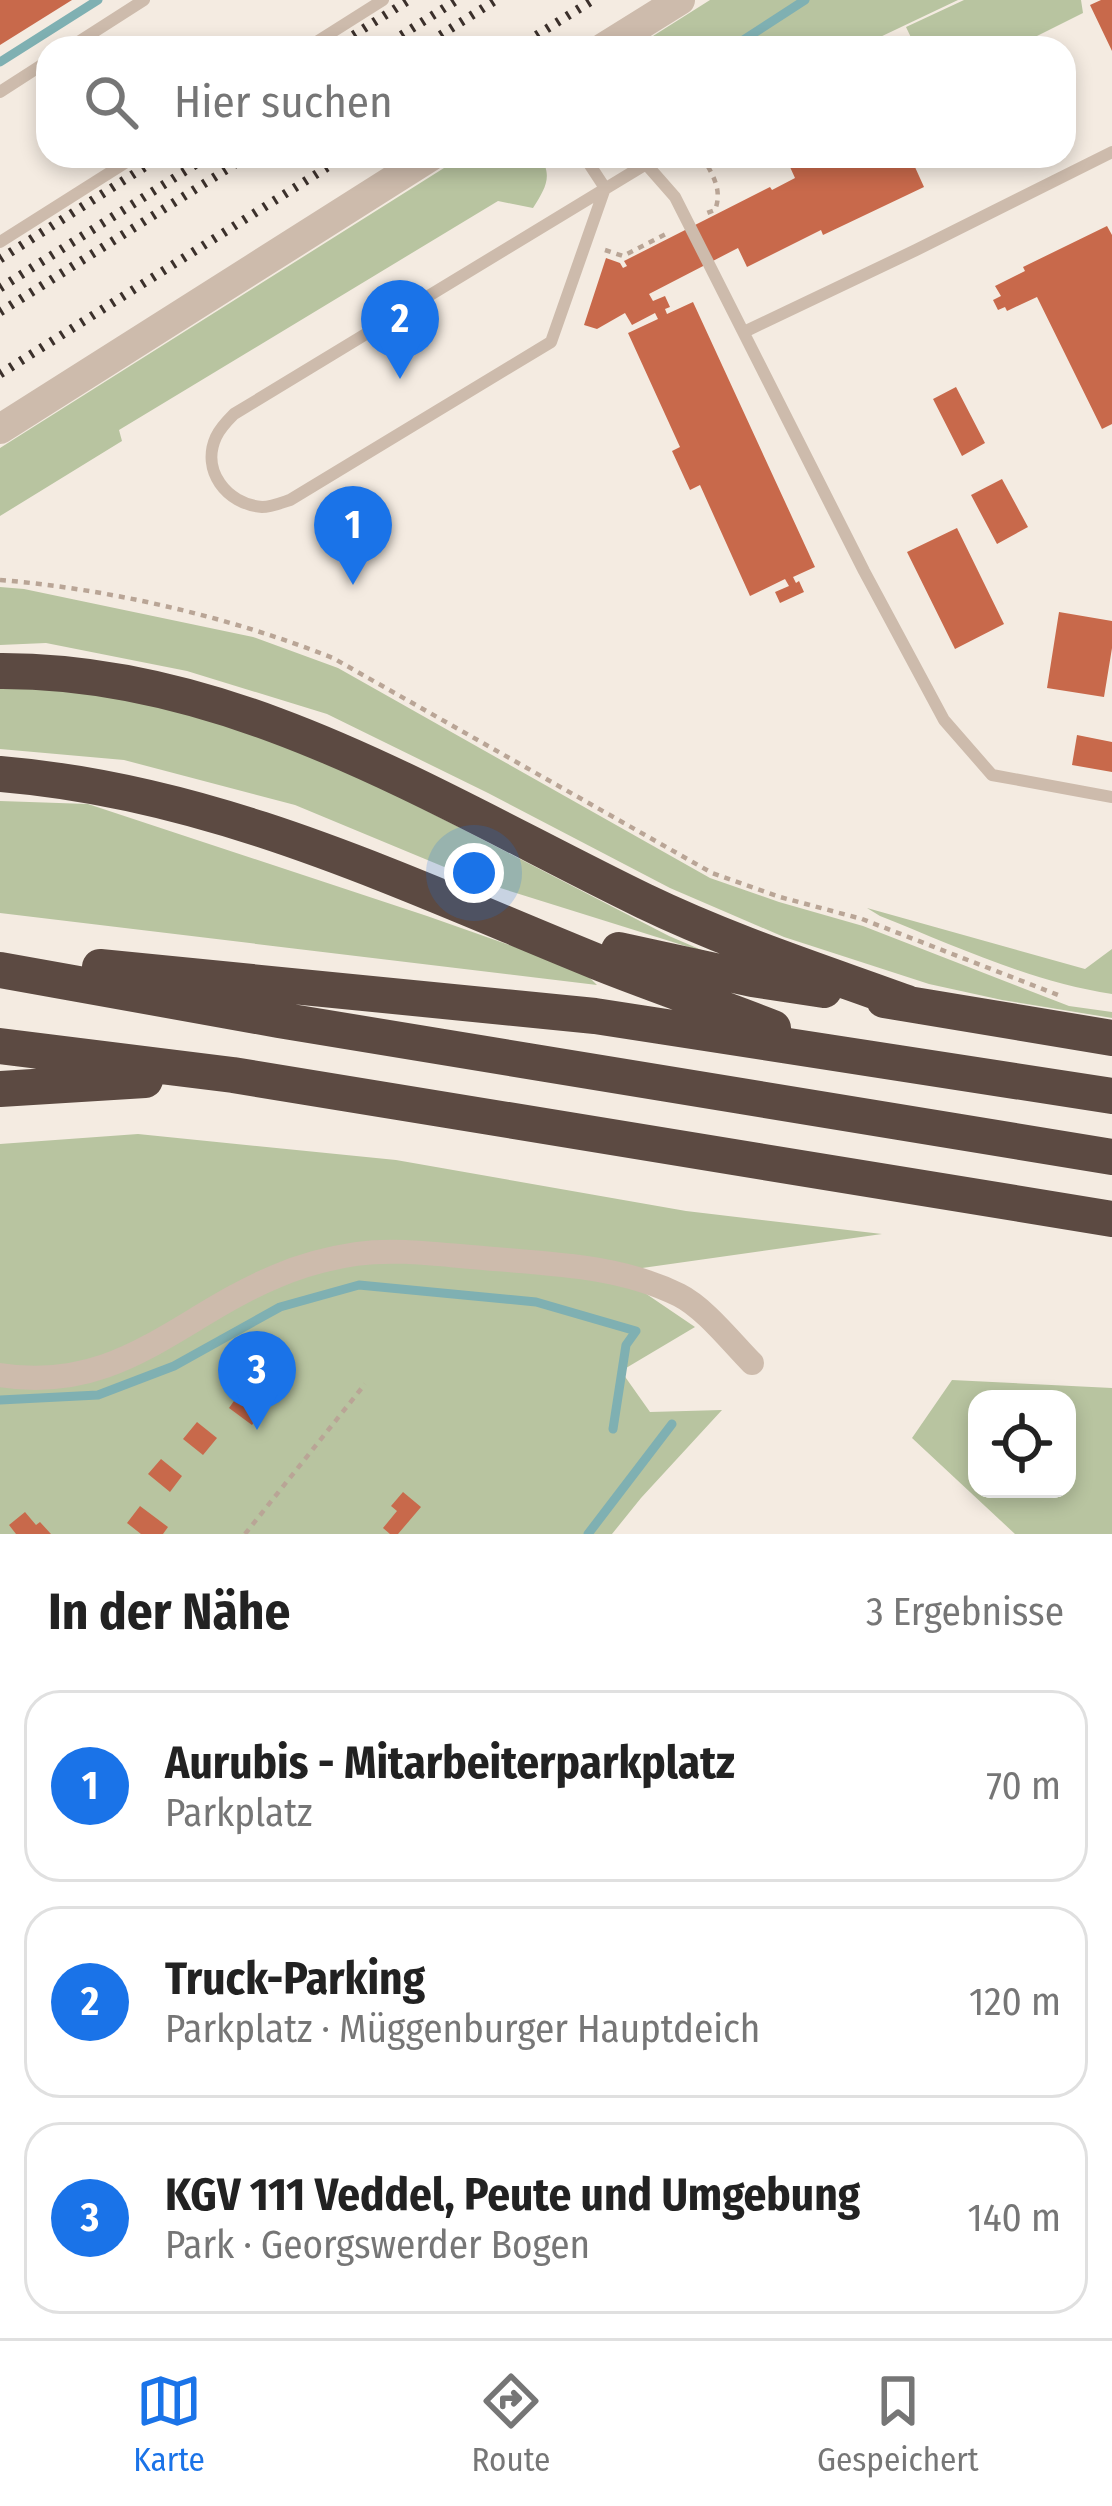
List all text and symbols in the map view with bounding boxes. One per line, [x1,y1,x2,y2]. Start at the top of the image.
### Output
search box [36,36,1076,168]
icon: search [78,69,144,135]
text: Hier suchen [174,75,393,129]
pin: 2 [361,280,439,379]
pin: 1 [314,486,392,585]
your location [444,843,504,903]
pin: 3 [218,1331,296,1430]
map controls [968,1390,1076,1498]
button: locate [968,1390,1076,1498]
text: In der Nähe [48,1581,290,1643]
text: 3 Ergebnisse [866,1589,1064,1635]
text: Aurubis - Mitarbeiterparkplatz [165,1736,735,1790]
text: 1 [82,1763,98,1809]
text: 70 m [986,1763,1061,1809]
text: Parkplatz [165,1790,312,1836]
text: Truck-Parking [165,1952,425,2006]
text: 2 [81,1979,99,2025]
text: 120 m [969,1979,1061,2025]
text: Parkplatz · Müggenburger Hauptdeich [165,2006,760,2052]
text: KGV 111 Veddel, Peute und Umgebung [165,2168,860,2222]
text: 3 [81,2195,99,2241]
text: 140 m [967,2195,1061,2241]
text: Park · Georgswerder Bogen [165,2222,590,2268]
tab: Karte [133,2368,205,2480]
tab: Route [472,2368,550,2480]
tab: Gespeichert [817,2368,979,2480]

